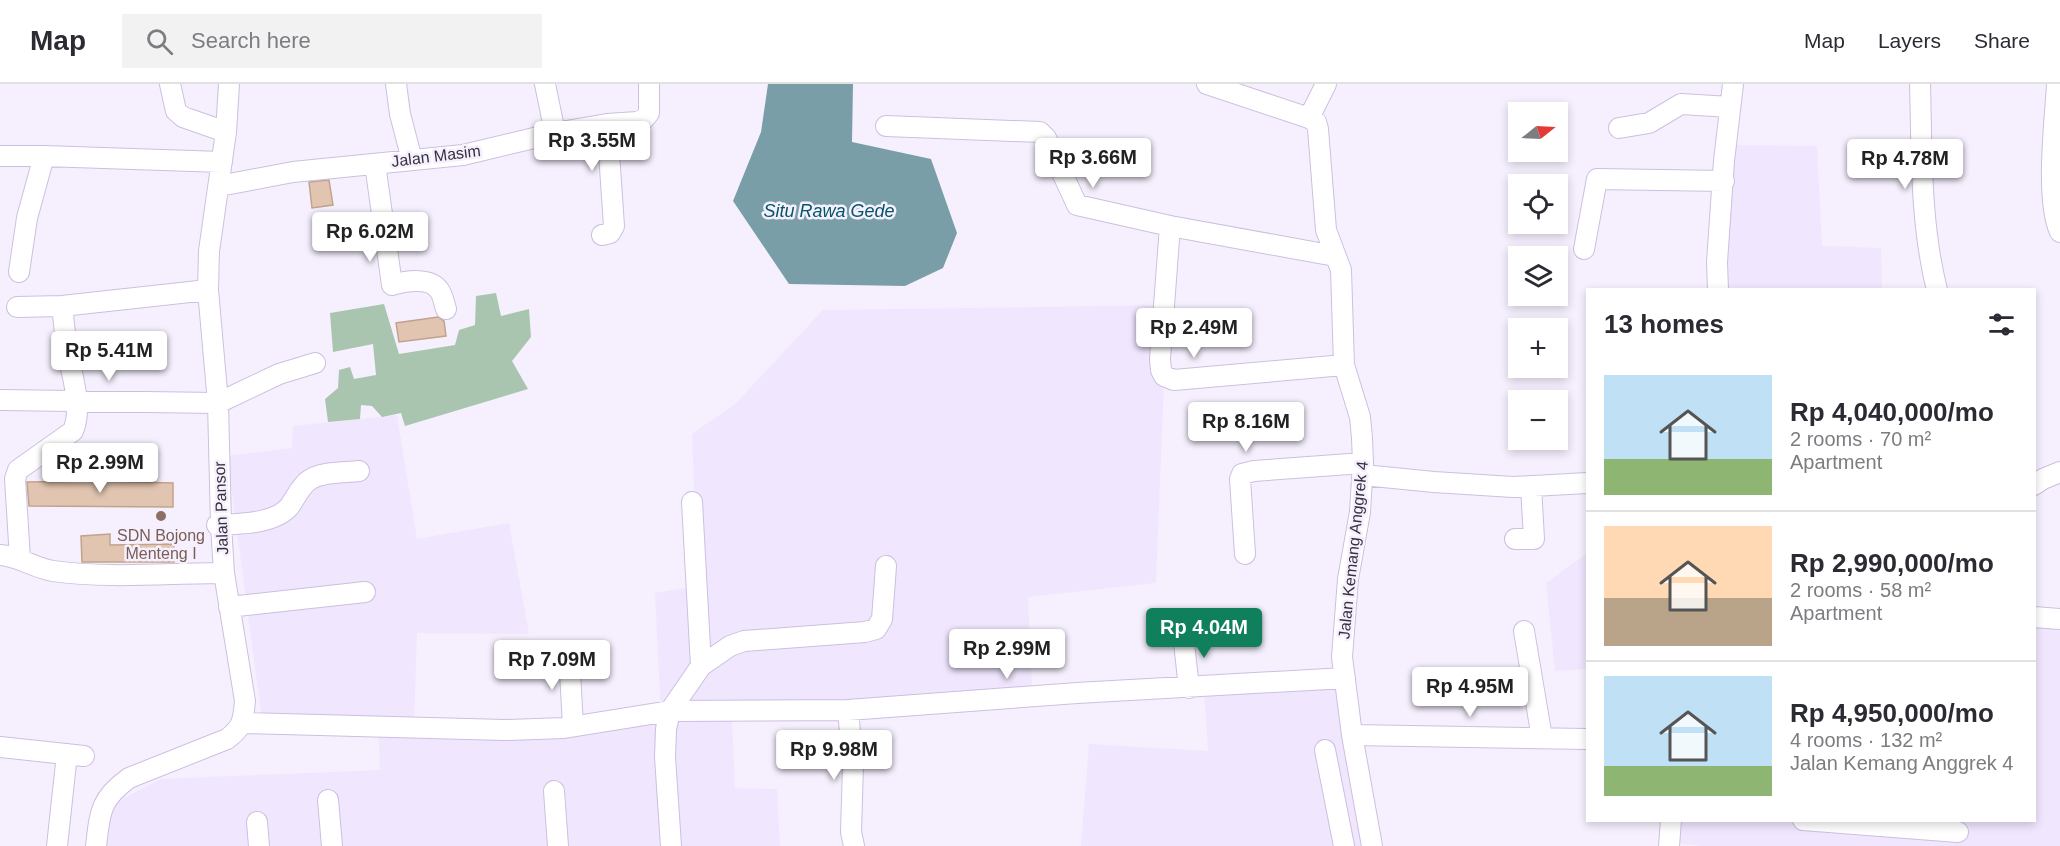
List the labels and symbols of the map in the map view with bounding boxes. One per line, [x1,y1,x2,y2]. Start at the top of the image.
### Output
north arrow [1508,102,1568,162]
pin: Rp 3.55M [530,121,654,172]
pin: Rp 3.66M [1031,138,1155,189]
pin: Rp 4.78M [1843,139,1967,190]
street label: Jalan Masim [390,142,482,170]
water label: Situ Rawa Gede [763,201,895,221]
pin: Rp 6.02M [308,212,432,263]
pin: Rp 2.49M [1132,308,1256,359]
pin: Rp 5.41M [47,331,171,382]
pin: Rp 8.16M [1184,402,1308,453]
pin: Rp 2.99M [38,443,162,494]
street label: Jalan Pansor [211,460,231,555]
street label: Jalan Kemang Anggrek 4 [1335,460,1371,640]
marker: SDN Bojong Menteng I [154,509,168,523]
place label: SDN Bojong Menteng I [117,527,205,562]
pin: Rp 4.04M [1142,608,1266,659]
pin: Rp 2.99M [945,629,1069,680]
pin: Rp 7.09M [490,640,614,691]
pin: Rp 4.95M [1408,667,1532,718]
pin: Rp 9.98M [772,730,896,781]

